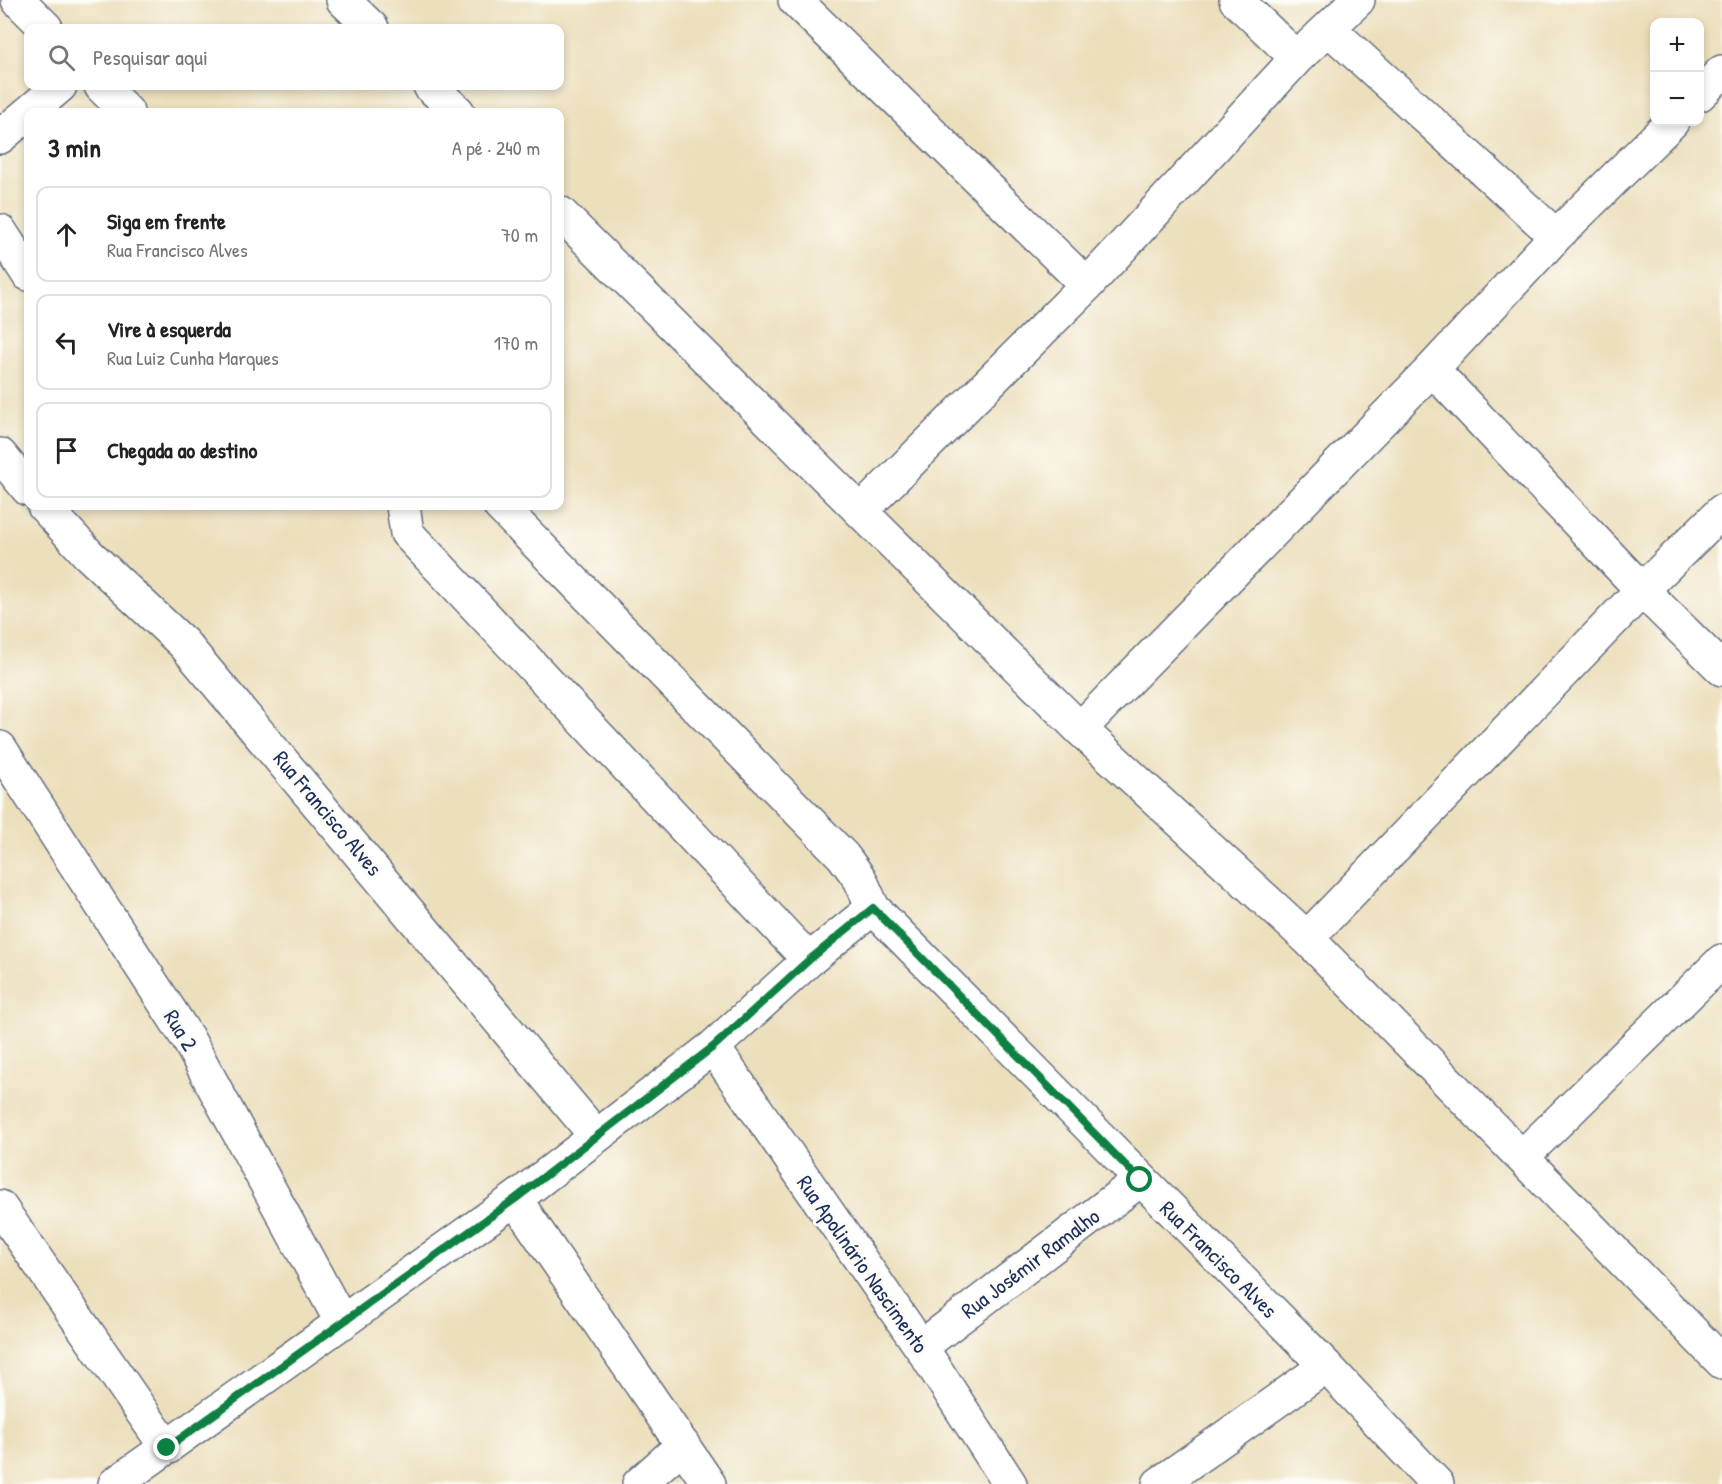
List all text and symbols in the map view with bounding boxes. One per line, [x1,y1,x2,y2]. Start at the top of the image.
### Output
map controls [1650,18,1704,126]
button: + [1650,18,1704,72]
search box [24,24,564,90]
icon: search [45,41,78,74]
text: Pesquisar aqui [93,42,208,72]
button: − [1650,72,1704,126]
text: 3 min [48,130,101,165]
text: A pé · 240 m [452,134,540,161]
text: Siga em frente [107,206,226,236]
icon: ahead [50,218,83,251]
text: 70 m [501,221,538,248]
text: Rua Francisco Alves [107,236,248,263]
text: Vire à esquerda [107,314,231,344]
icon: left [50,326,83,359]
text: 170 m [494,329,538,356]
text: Rua Luiz Cunha Marques [107,344,279,371]
icon: arrive [50,434,83,467]
text: Chegada ao destino [107,435,257,465]
street label: Rua Francisco Alves [267,744,389,882]
street label: Rua 2 [157,1004,205,1057]
route start [1126,1166,1152,1192]
street label: Rua Apolinário Nascimento [790,1169,936,1359]
street label: Rua Francisco Alves [1154,1194,1284,1324]
street label: Rua Josémir Ramalho [955,1201,1106,1325]
route end [153,1434,179,1460]

